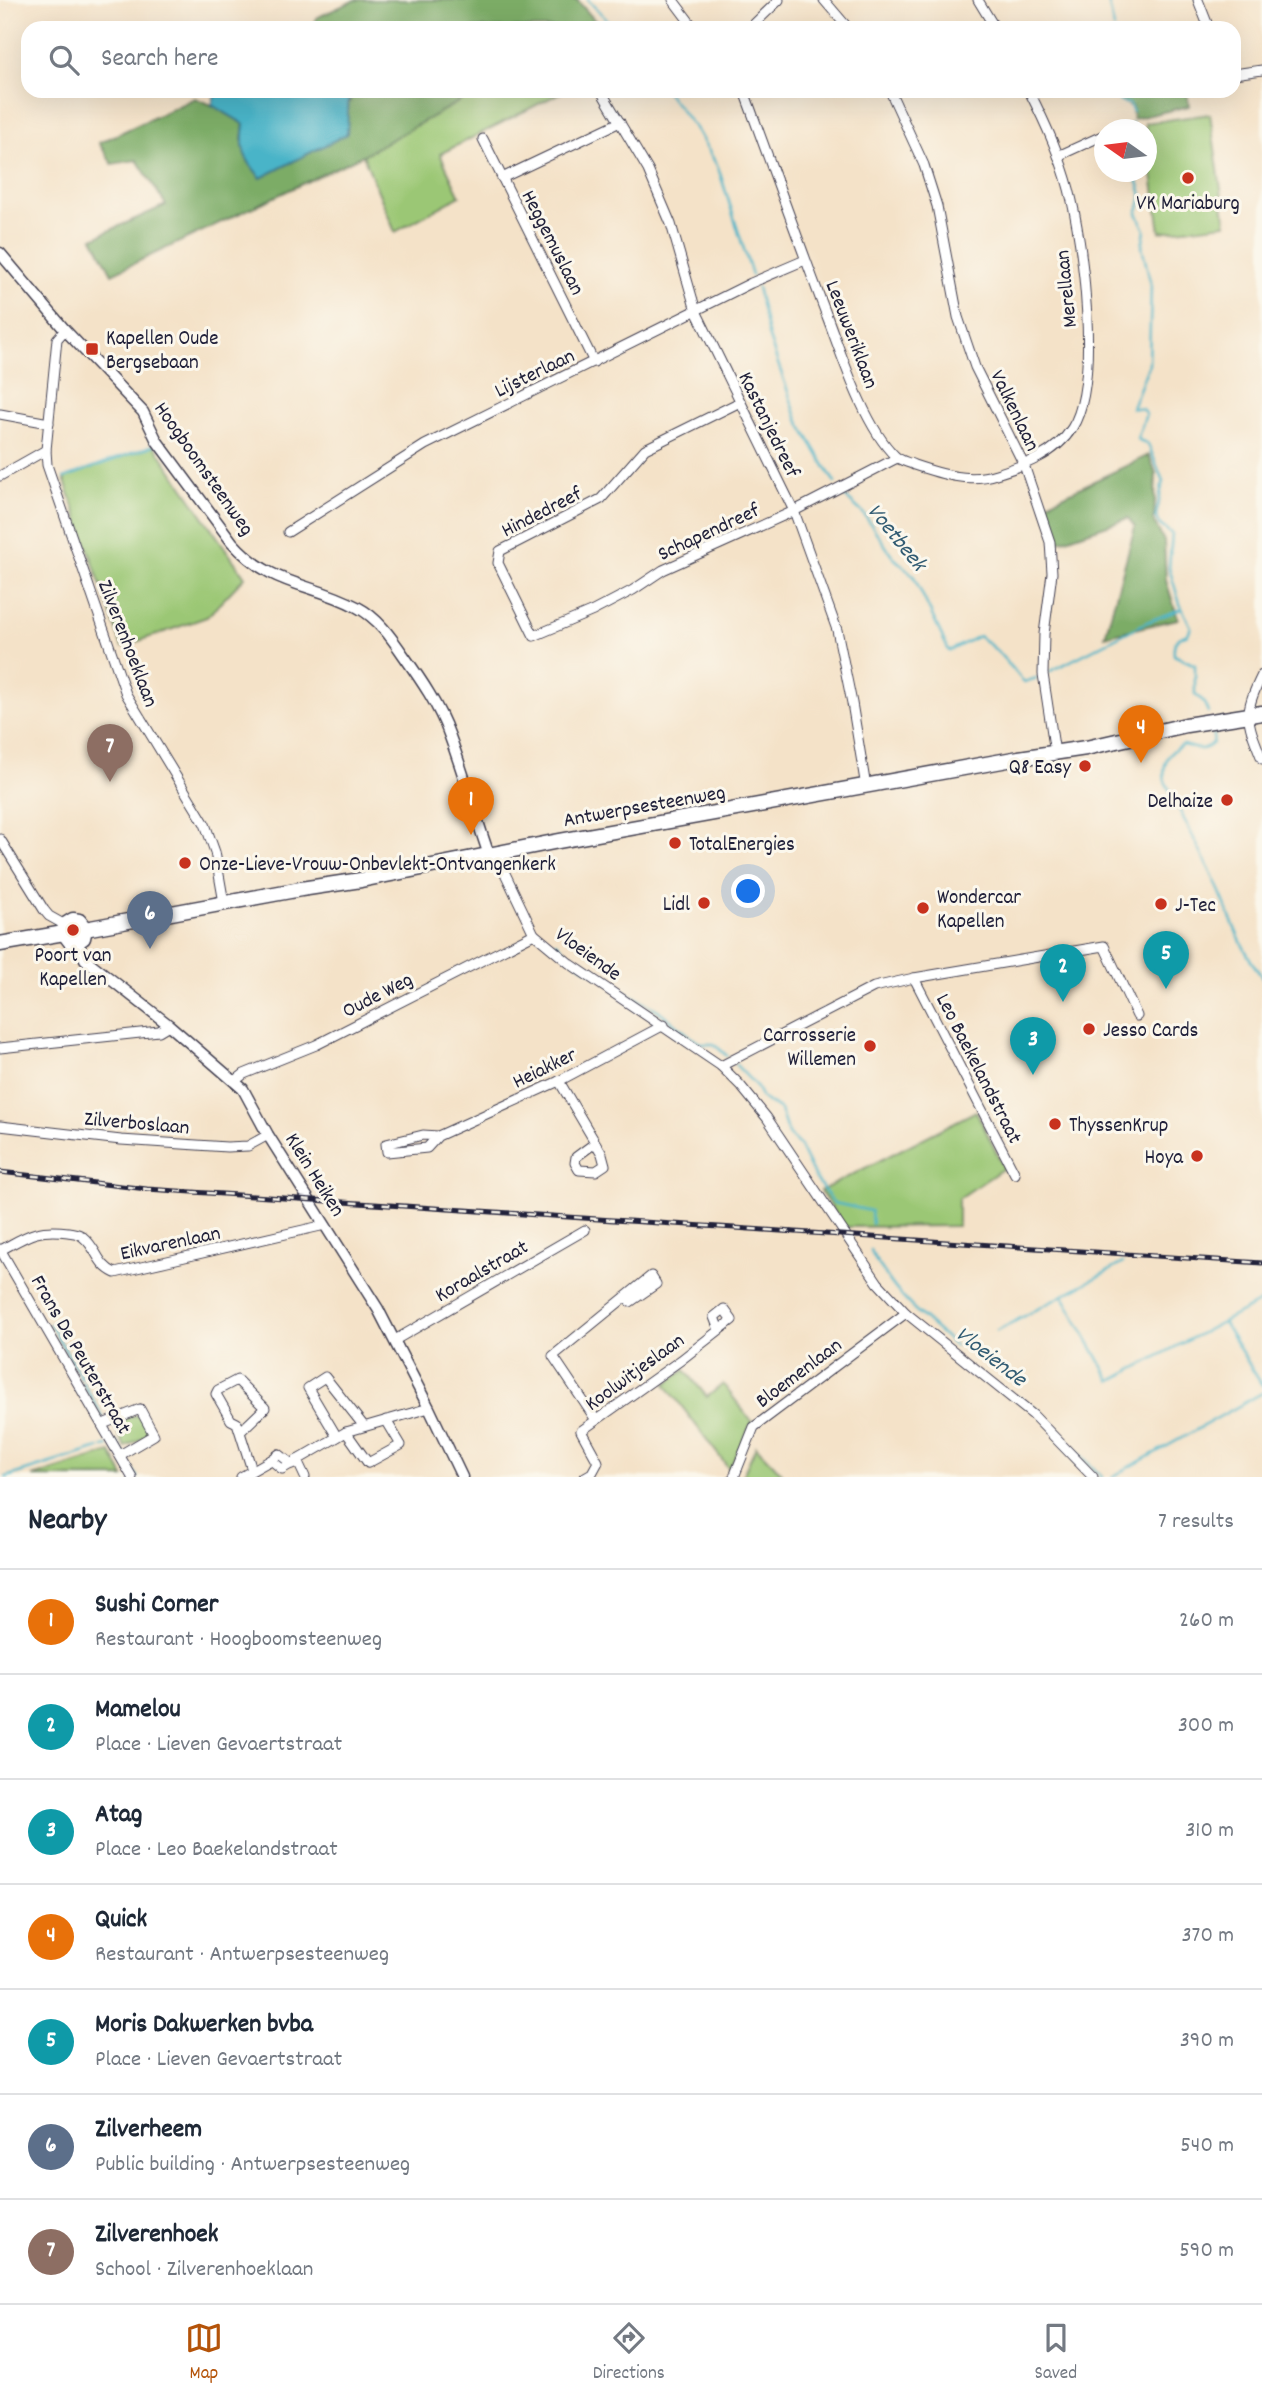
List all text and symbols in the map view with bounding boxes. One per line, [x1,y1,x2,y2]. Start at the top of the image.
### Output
search box [21,21,1241,98]
icon: search [45,41,83,79]
text: Search here [101,41,219,78]
north arrow [1094,119,1157,182]
marker: VK Mariaburg [1180,170,1196,186]
street label: Heggemuslaan [512,186,591,301]
place label: VK Mariaburg [1136,190,1240,220]
street label: Merellaan [1049,248,1087,329]
street label: Leeuweriklaan [816,277,885,393]
place label: Kapellen Oude Bergsebaan [106,325,218,379]
marker: Kapellen Oude Bergsebaan [84,341,100,357]
street label: Lijsterlaan [490,342,581,407]
street label: Valkenlaan [981,366,1046,457]
street label: Kastanjedreef [729,368,806,484]
street label: Hoogboomsteenweg [145,397,260,543]
street label: Hindedreef [497,480,588,547]
street label: Schapendreef [653,497,766,570]
water label: Voetbeek [857,497,935,581]
street label: Zilverenhoeklaan [88,576,164,712]
pin: 4 [1118,705,1164,763]
pin: 7 [87,724,133,782]
place label: Q8 Easy [1009,754,1071,784]
marker: Q8 Easy [1077,758,1093,774]
pin: 1 [448,777,494,835]
street label: Antwerpsesteenweg [561,779,728,837]
place label: Delhaize [1147,788,1213,818]
marker: Delhaize [1219,792,1235,808]
place label: TotalEnergies [689,831,795,861]
marker: TotalEnergies [667,835,683,851]
place label: Onze-Lieve-Vrouw-Onbevlekt-Ontvangenkerk [199,851,556,881]
marker: Onze-Lieve-Vrouw-Onbevlekt-Ontvangenkerk [177,855,193,871]
your location [731,874,765,908]
place label: Wondercar Kapellen [937,884,1021,938]
pin: 6 [127,891,173,949]
place label: Lidl [663,891,690,921]
place label: J-Tec [1175,892,1216,922]
marker: Lidl [696,895,712,911]
marker: J-Tec [1153,896,1169,912]
marker: Wondercar Kapellen [915,900,931,916]
street label: Vloeiende [548,921,627,990]
marker: Poort van Kapellen [65,922,81,938]
pin: 5 [1143,931,1189,989]
place label: Poort van Kapellen [35,942,111,996]
pin: 2 [1040,944,1086,1002]
street label: Oude Weg [338,966,419,1027]
street label: Leo Baekelandstraat [926,989,1028,1150]
pin: 3 [1010,1017,1056,1075]
place label: Jesso Cards [1103,1017,1198,1047]
marker: Jesso Cards [1081,1021,1097,1037]
place label: Carrosserie Willemen [763,1022,856,1076]
marker: Carrosserie Willemen [862,1038,878,1054]
street label: Heiakker [508,1041,583,1098]
street label: Zilverboslaan [83,1105,191,1145]
place label: ThyssenKrup [1069,1112,1168,1142]
marker: ThyssenKrup [1047,1116,1063,1132]
street label: Klein Heiken [276,1128,351,1223]
place label: Hoya [1145,1144,1184,1174]
marker: Hoya [1189,1148,1205,1164]
street label: Eikvarenlaan [118,1220,223,1270]
street label: Koraalstraat [430,1234,535,1311]
street label: Frans De Peuterstraat [21,1270,137,1441]
water label: Vloeiende [947,1319,1034,1397]
street label: Koolwitjeslaan [580,1327,692,1420]
street label: Bloemenlaan [750,1332,849,1417]
text: Nearby [28,1501,106,1544]
text: 7 results [1158,1506,1234,1539]
text: Sushi Corner [95,1587,218,1624]
text: 1 [48,1605,54,1638]
text: 260 m [1179,1605,1234,1638]
text: Restaurant · Hoogboomsteenweg [95,1624,382,1657]
text: Mamelou [95,1692,181,1729]
text: 2 [46,1710,56,1743]
text: 300 m [1178,1710,1234,1743]
text: Place · Lieven Gevaertstraat [95,1729,342,1762]
text: Atag [95,1797,142,1834]
text: 3 [46,1815,56,1848]
text: 310 m [1185,1815,1234,1848]
text: Place · Leo Baekelandstraat [95,1834,338,1867]
text: Quick [95,1902,147,1939]
text: 4 [46,1920,56,1953]
text: 370 m [1181,1920,1234,1953]
text: Restaurant · Antwerpsesteenweg [95,1939,389,1972]
text: Moris Dakwerken bvba [95,2007,313,2044]
text: 5 [46,2025,56,2058]
text: 390 m [1180,2025,1234,2058]
text: Place · Lieven Gevaertstraat [95,2044,342,2077]
text: Zilverheem [95,2112,202,2149]
text: 6 [45,2130,57,2163]
text: 540 m [1180,2130,1234,2163]
text: Public building · Antwerpsesteenweg [95,2149,410,2182]
text: Zilverenhoek [95,2217,218,2254]
text: 7 [47,2235,55,2268]
text: 590 m [1179,2235,1234,2268]
text: School · Zilverenhoeklaan [95,2254,313,2287]
tab: Map [185,2319,223,2388]
tab: Directions [593,2319,665,2388]
tab: Saved [1035,2319,1077,2388]

